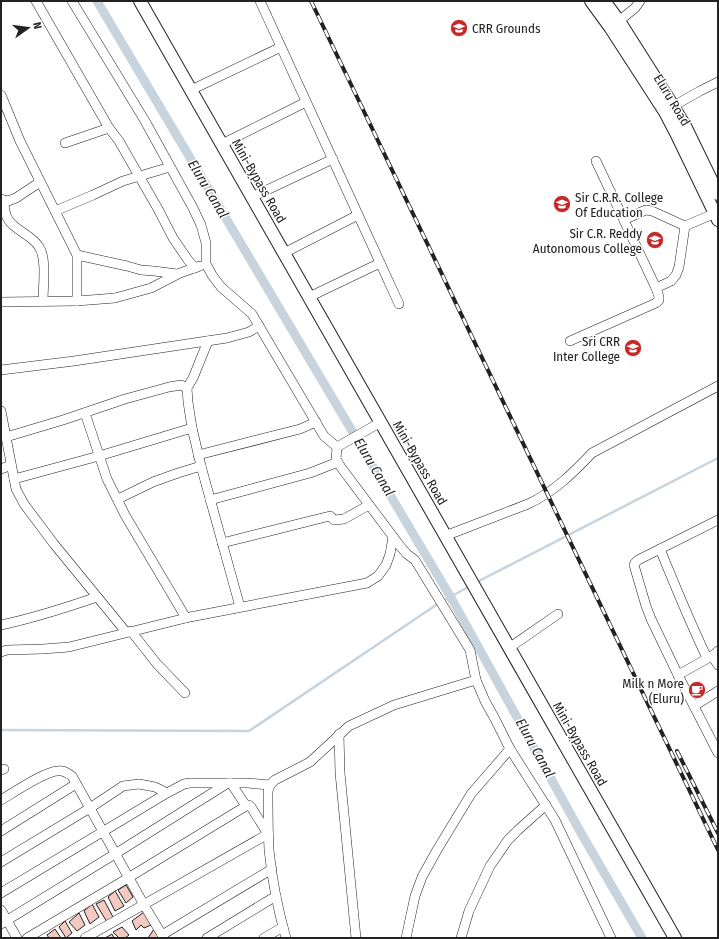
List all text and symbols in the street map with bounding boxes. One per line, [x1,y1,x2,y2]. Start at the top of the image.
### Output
north arrow [8,8,48,48]
school or university icon: CRR Grounds [449,18,469,38]
text: N [30,21,44,30]
place label: CRR Grounds [472,21,541,36]
street label: Eluru Road [651,71,693,129]
street label: Mini-Bypass Road [229,136,289,226]
water label: Eluru Canal [184,157,232,222]
place label: Sir C.R.R. College Of Education [575,190,663,220]
school or university icon: Sir C.R.R. College Of Education [552,194,572,214]
place label: Sir C.R. Reddy Autonomous College [533,226,642,256]
school or university icon: Sir C.R. Reddy Autonomous College [645,230,665,250]
place label: Sri CRR Inter College [553,334,620,364]
school or university icon: Sri CRR Inter College [623,338,643,358]
street label: Mini-Bypass Road [390,418,450,508]
water label: Eluru Canal [350,435,398,500]
place label: Milk n More (Eluru) [622,676,684,706]
cafe icon: Milk n More (Eluru) [687,680,707,700]
street label: Mini-Bypass Road [550,699,610,789]
water label: Eluru Canal [512,715,558,781]

